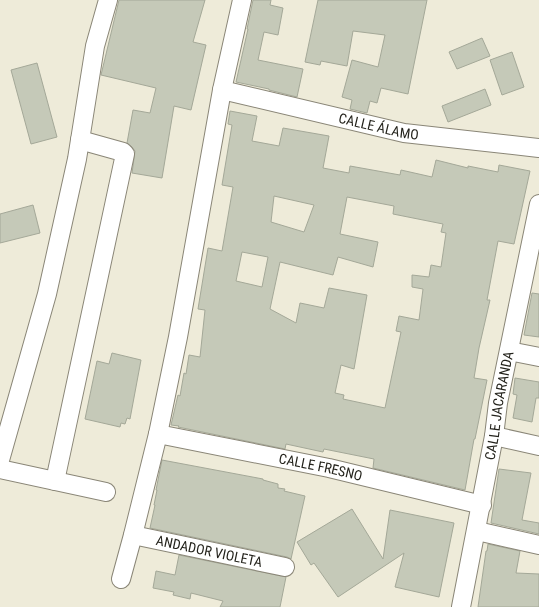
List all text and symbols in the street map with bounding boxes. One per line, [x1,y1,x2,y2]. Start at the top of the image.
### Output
street label: CALLE ÁLAMO [337,110,420,143]
street label: CALLE JACARANDA [482,350,516,461]
street label: CALLE FRESNO [278,450,364,484]
street label: ANDADOR VIOLETA [155,532,264,570]

